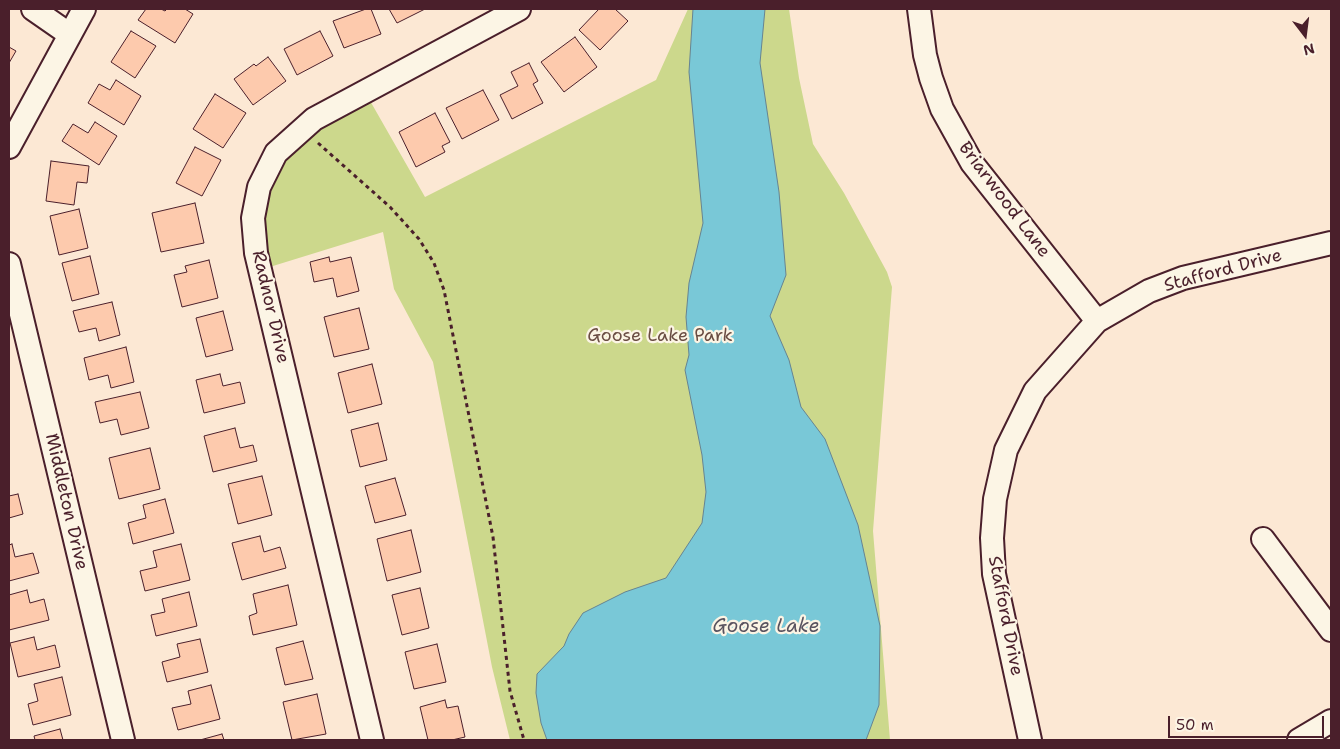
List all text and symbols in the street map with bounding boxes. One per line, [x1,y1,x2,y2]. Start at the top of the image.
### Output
north arrow [1280,10,1330,60]
text: N [1301,39,1317,60]
street label: Briarwood Lane [953,138,1055,262]
street label: Stafford Drive [1162,245,1284,297]
street label: Radnor Drive [247,249,293,365]
park label: Goose Lake Park [587,325,733,347]
street label: Middleton Drive [40,432,92,572]
street label: Stafford Drive [983,554,1027,678]
water label: Goose Lake [713,616,819,638]
scale bar [1170,706,1326,738]
text: 50 m [1176,715,1214,735]

